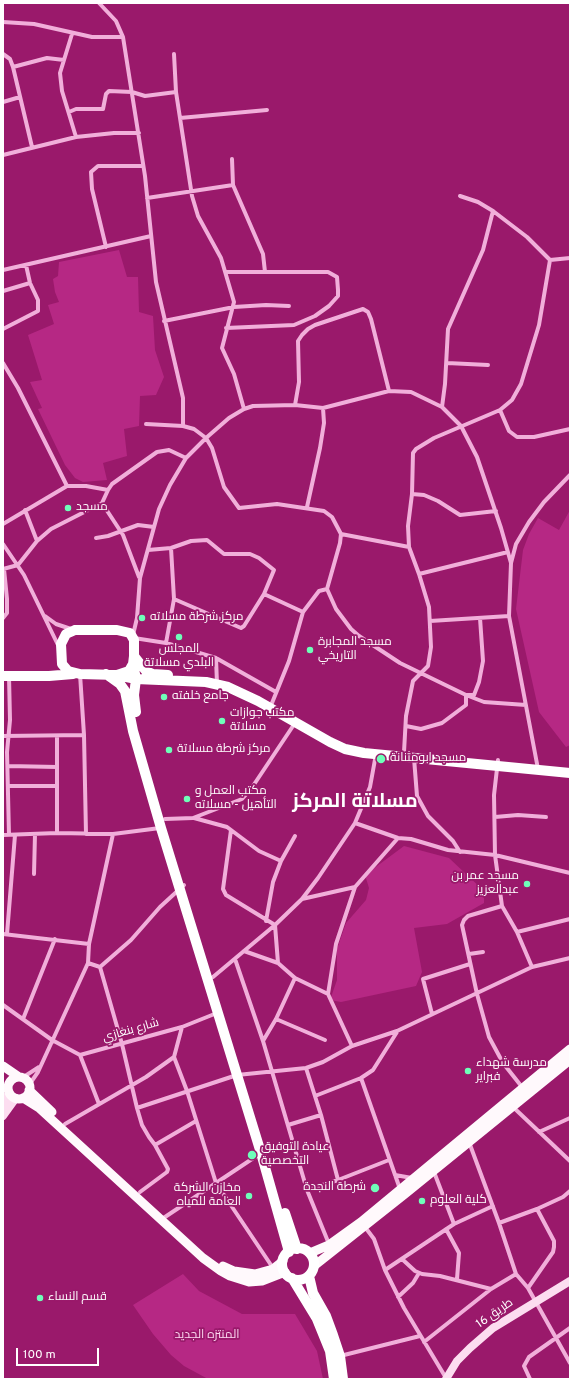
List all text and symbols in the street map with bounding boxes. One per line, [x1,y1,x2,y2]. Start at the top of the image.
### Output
place label: مسجد [76,501,108,515]
marker: مسجد [63,503,73,513]
place label: مركز شرطة مسلاته [150,611,243,625]
marker: مركز شرطة مسلاته [137,613,147,623]
marker: المجلس البلدي مسلاتة [174,632,184,642]
place label: مسجد المجابرة التاريخي [318,636,392,664]
place label: المجلس البلدي مسلاتة [144,643,214,671]
marker: مسجد المجابرة التاريخي [305,645,315,655]
place label: جامع خلفته [172,690,229,704]
marker: جامع خلفته [159,692,169,702]
place label: مكتب جوازات مسلاتة [230,707,294,735]
marker: مكتب جوازات مسلاتة [217,716,227,726]
place label: مركز شرطة مسلاتة [177,743,270,757]
marker: مركز شرطة مسلاتة [164,745,174,755]
place label: مسجد ابومثنانة [390,752,466,766]
marker: مسجد ابومثنانة [375,753,387,765]
place label: مكتب العمل و التأهيل - مسلاته [195,785,277,813]
district label: مسلاتة المركز [292,791,418,815]
marker: مكتب العمل و التأهيل - مسلاته [182,794,192,804]
place label: مسجد عمر بن عبدالعزيز [451,870,519,898]
marker: مسجد عمر بن عبدالعزيز [522,879,532,889]
street label: شارع بنغازي [101,1016,161,1046]
place label: مدرسة شهداء فبراير [476,1057,547,1085]
marker: مدرسة شهداء فبراير [463,1066,473,1076]
place label: عيادة التوفيق التخصصية [261,1141,329,1169]
marker: عيادة التوفيق التخصصية [246,1149,258,1161]
place label: شرطة النجدة [303,1181,366,1195]
place label: مخازن الشركة العامة للمياه [174,1182,241,1210]
marker: شرطة النجدة [369,1182,381,1194]
marker: مخازن الشركة العامة للمياه [244,1191,254,1201]
place label: كلية العلوم [430,1194,487,1208]
marker: كلية العلوم [417,1196,427,1206]
place label: قسم النساء [48,1291,107,1305]
marker: قسم النساء [35,1293,45,1303]
street label: طريق 16 [474,1296,516,1332]
park label: المنتزه الجديد [175,1329,239,1343]
scale bar [18,1340,101,1366]
text: 100 m [23,1347,56,1363]

